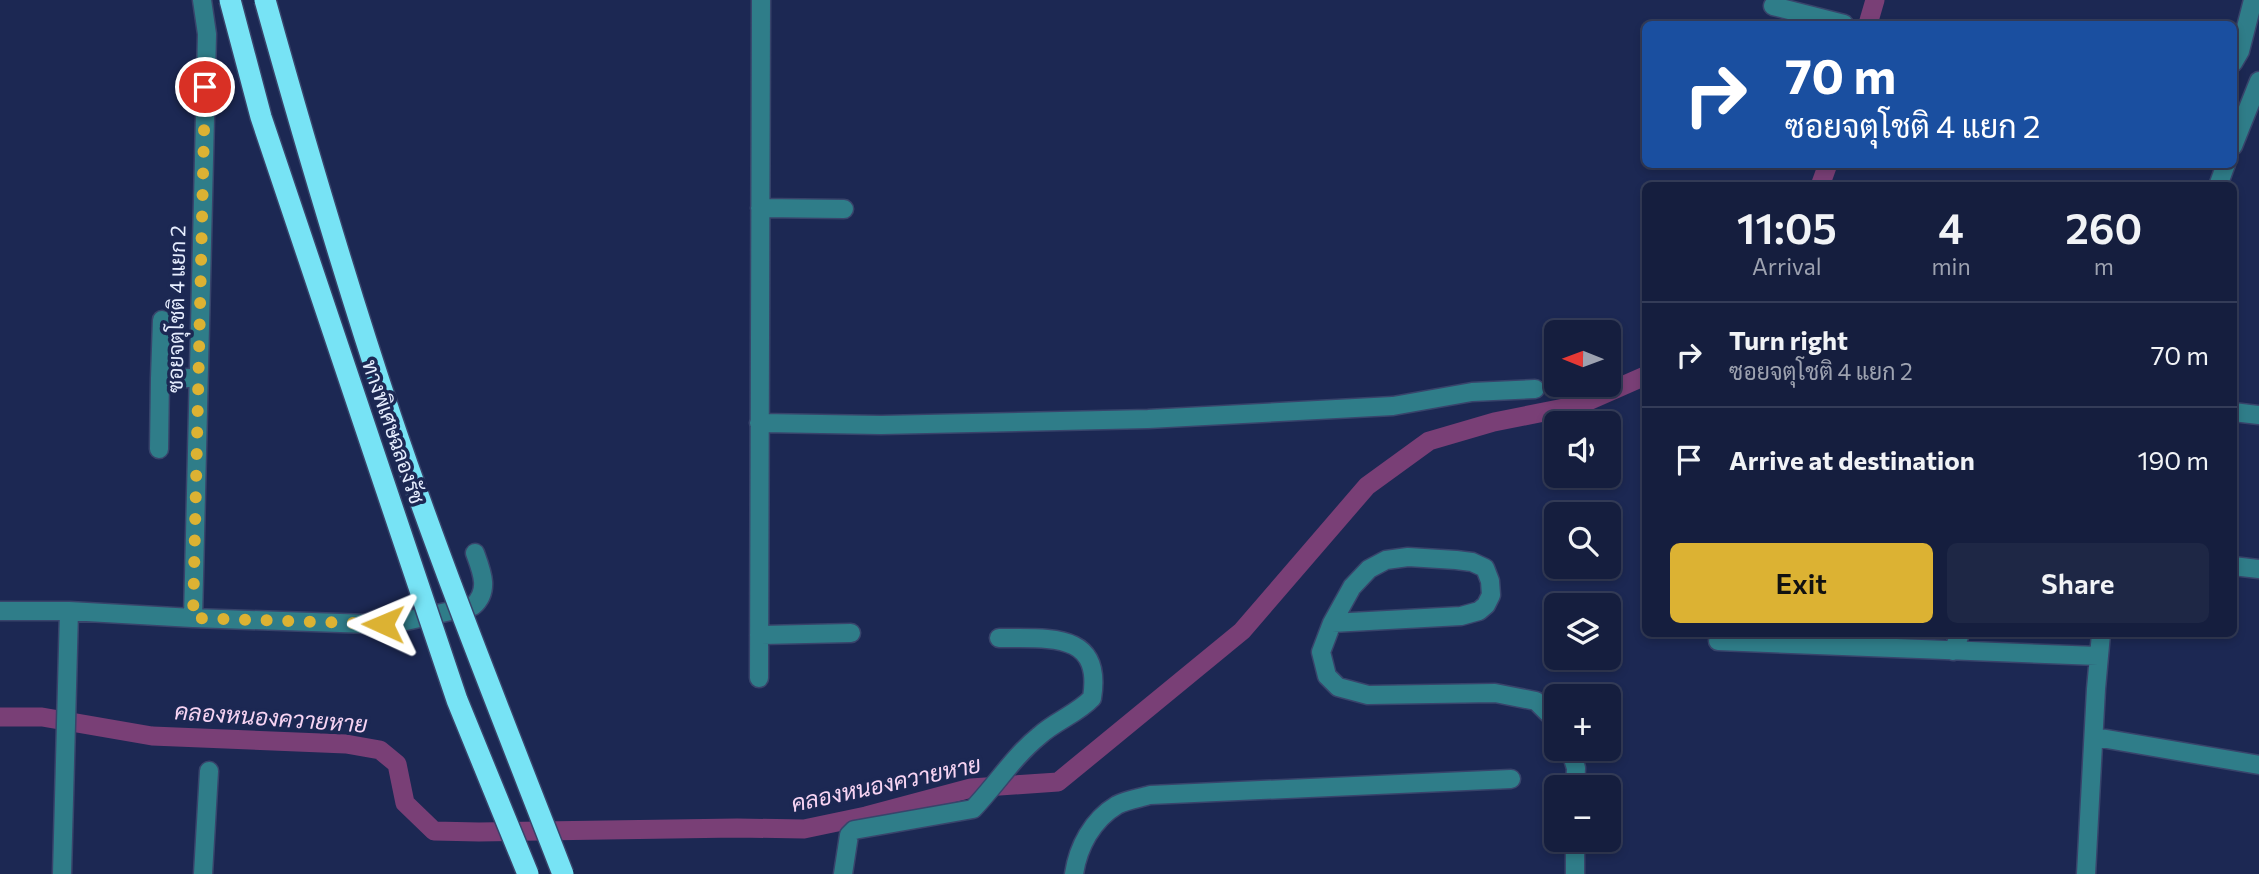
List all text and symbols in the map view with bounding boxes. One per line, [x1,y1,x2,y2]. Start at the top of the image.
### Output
text: 70 m [1785,44,1896,104]
icon: right [1670,49,1761,140]
pin [175,57,235,117]
icon: arrive [186,68,224,106]
text: ซอยจตุโชติ 4 แยก 2 [1785,105,2041,145]
text: 11:05 [1737,201,1837,253]
text: 4 [1938,201,1964,253]
text: 260 [2065,201,2142,253]
street label: ซอยจตุโชติ 4 แยก 2 [162,225,192,393]
text: Arrival [1752,252,1822,280]
text: min [1932,252,1971,280]
text: m [2094,252,2114,280]
north arrow [1544,320,1620,397]
map controls [1544,320,1621,852]
text: Turn right [1729,324,1848,355]
icon: right [1670,336,1708,374]
text: 70 m [2151,339,2209,370]
street label: ทางพิเศษฉลองรัช [358,356,431,507]
text: ซอยจตุโชติ 4 แยก 2 [1729,357,1913,385]
button: sound [1544,411,1621,488]
icon: arrive [1670,441,1708,479]
text: Arrive at destination [1729,444,1975,475]
text: 190 m [2137,444,2209,475]
button: search [1544,502,1621,579]
button: Exit [1670,543,1933,623]
button: Share [1947,543,2209,623]
position arrow [346,587,420,661]
button: layers [1544,593,1621,670]
button: + [1544,684,1621,761]
water label: คลองหนองควายหาย [174,696,368,738]
water label: คลองหนองควายหาย [788,749,983,817]
button: − [1544,775,1621,852]

